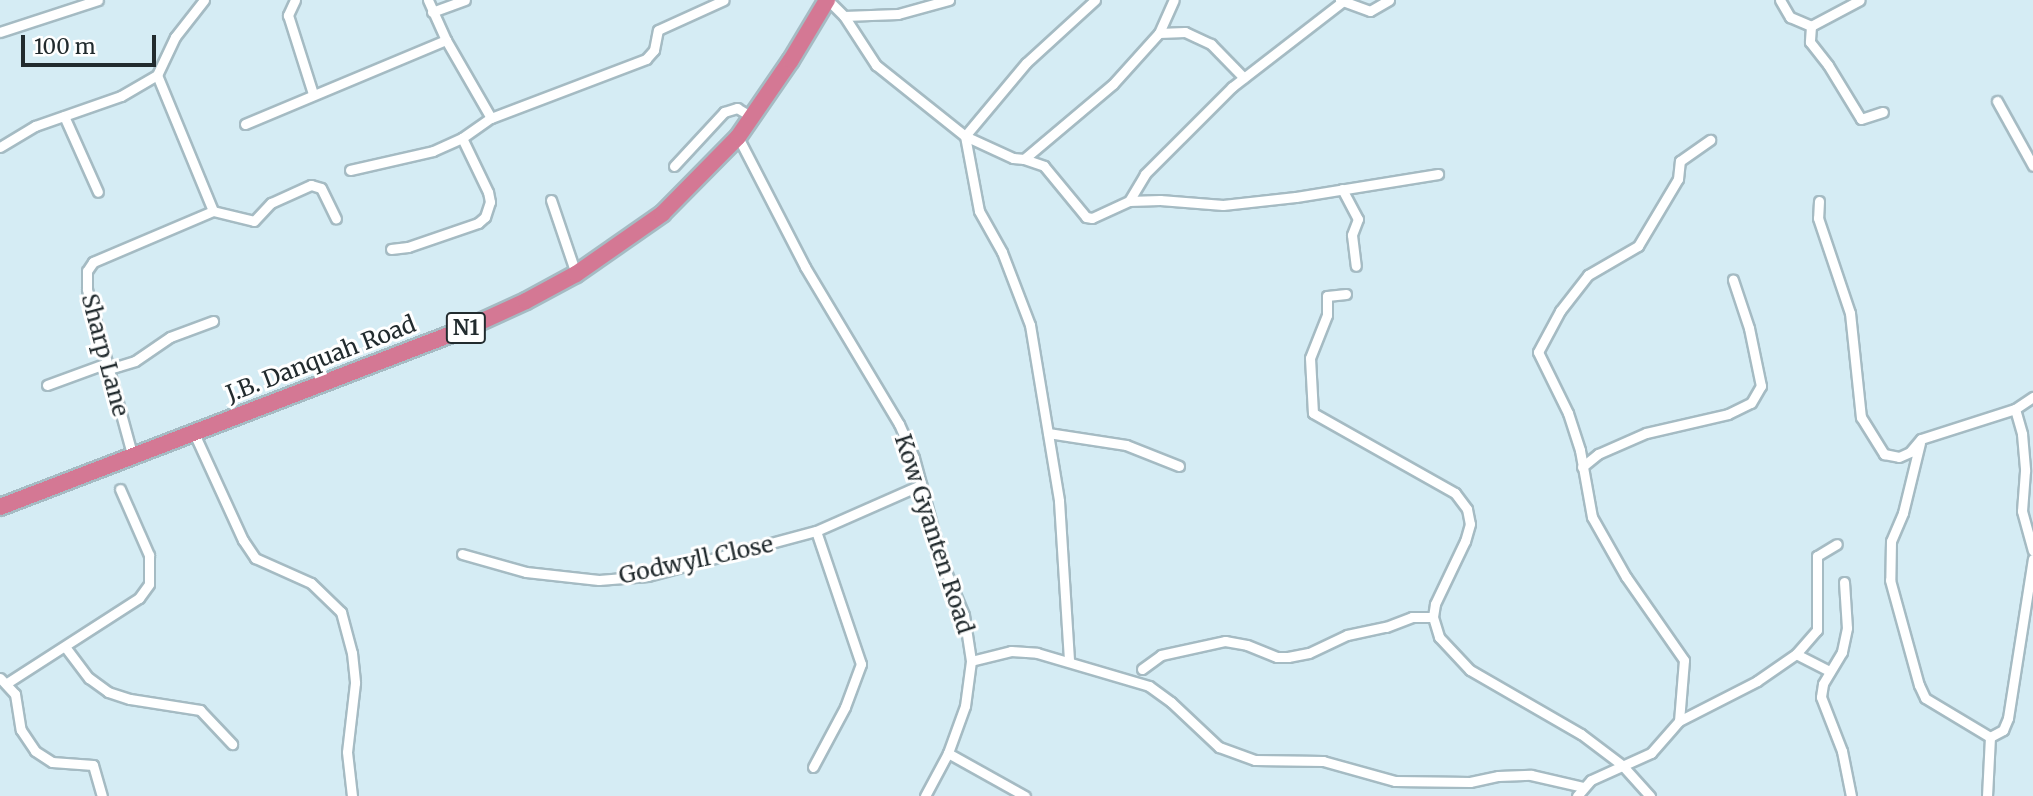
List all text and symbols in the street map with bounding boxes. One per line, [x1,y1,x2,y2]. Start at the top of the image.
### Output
scale bar [24,21,159,65]
text: 100 m [34,33,96,60]
street label: Sharp Lane [75,291,135,419]
street label: J.B. Danquah Road [222,310,420,408]
road number: N1 [445,310,487,346]
street label: Kow Gyanten Road [889,431,979,637]
street label: Godwyll Close [616,530,776,590]

